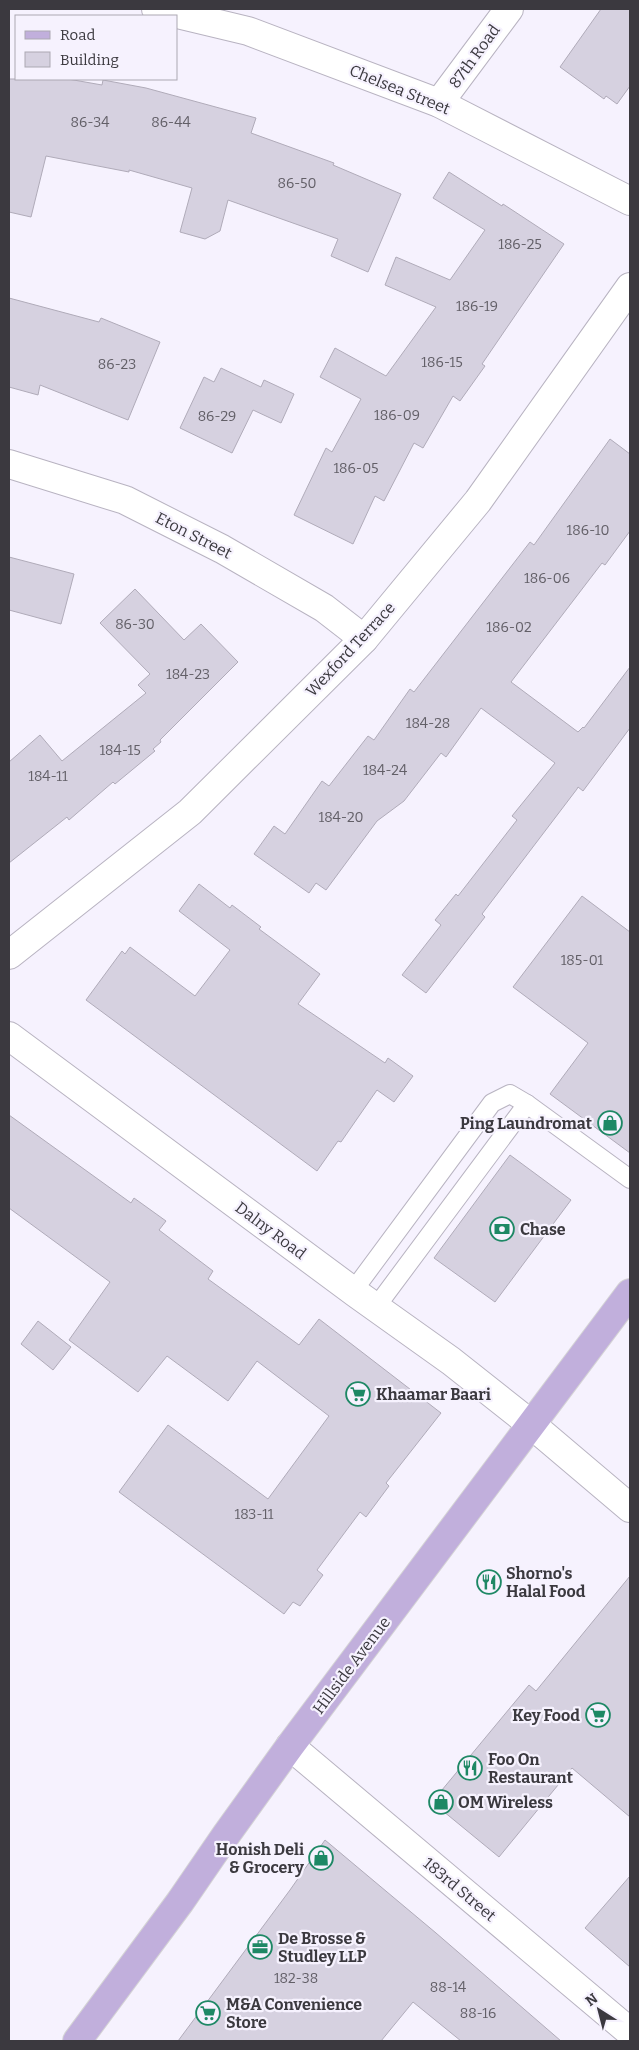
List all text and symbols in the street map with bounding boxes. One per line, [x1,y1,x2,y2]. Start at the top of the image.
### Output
legend [15,15,178,80]
street label: 87th Road [445,20,504,92]
text: Road [60,26,95,44]
text: Building [60,51,119,69]
street label: Chelsea Street [347,61,453,118]
house number: 86-34 [71,114,109,131]
house number: 86-44 [151,114,191,131]
house number: 86-50 [277,175,317,192]
house number: 186-25 [498,236,542,253]
house number: 186-19 [456,298,498,315]
house number: 186-15 [421,354,463,371]
house number: 86-23 [98,356,136,373]
house number: 186-09 [374,407,420,424]
house number: 86-29 [198,408,236,425]
house number: 186-05 [333,460,379,477]
street label: Eton Street [152,508,235,563]
house number: 186-10 [567,522,609,539]
house number: 186-06 [524,570,570,587]
street label: Wexford Terrace [302,598,399,701]
house number: 86-30 [115,616,155,633]
house number: 186-02 [486,619,532,636]
house number: 184-23 [166,666,210,683]
house number: 184-28 [406,715,450,732]
house number: 184-15 [99,742,141,759]
house number: 184-24 [363,762,407,779]
house number: 184-11 [28,768,68,785]
house number: 184-20 [318,809,364,826]
house number: 185-01 [561,952,604,969]
shop icon: Ping Laundromat [597,1110,623,1136]
place label: Ping Laundromat [460,1114,593,1133]
street label: Dalny Road [232,1198,310,1263]
bank icon: Chase [489,1216,515,1242]
place label: Chase [520,1220,566,1239]
supermarket icon: Khaamar Baari [345,1381,371,1407]
place label: Khaamar Baari [376,1385,491,1404]
house number: 183-11 [235,1506,274,1523]
place label: Shorno's Halal Food [506,1564,586,1601]
restaurant icon: Shorno's Halal Food [476,1569,502,1595]
street label: Hillside Avenue [309,1613,394,1718]
supermarket icon: Key Food [585,1702,611,1728]
place label: Key Food [512,1706,580,1725]
place label: Foo On Restaurant [488,1750,574,1787]
restaurant icon: Foo On Restaurant [457,1755,483,1781]
shop icon: OM Wireless [428,1789,454,1815]
place label: OM Wireless [458,1793,553,1812]
place label: Honish Deli & Grocery [216,1840,304,1877]
shop icon: Honish Deli & Grocery [308,1845,334,1871]
street label: 183rd Street [419,1853,500,1925]
place label: De Brosse & Studley LLP [278,1929,367,1966]
office icon: De Brosse & Studley LLP [247,1934,273,1960]
house number: 182-38 [274,1970,318,1987]
house number: 88-14 [430,1979,466,1996]
north arrow [574,1985,624,2035]
text: N [582,1990,601,2010]
place label: M&A Convenience Store [226,1995,362,2032]
supermarket icon: M&A Convenience Store [195,2000,221,2026]
house number: 88-16 [460,2005,496,2022]

